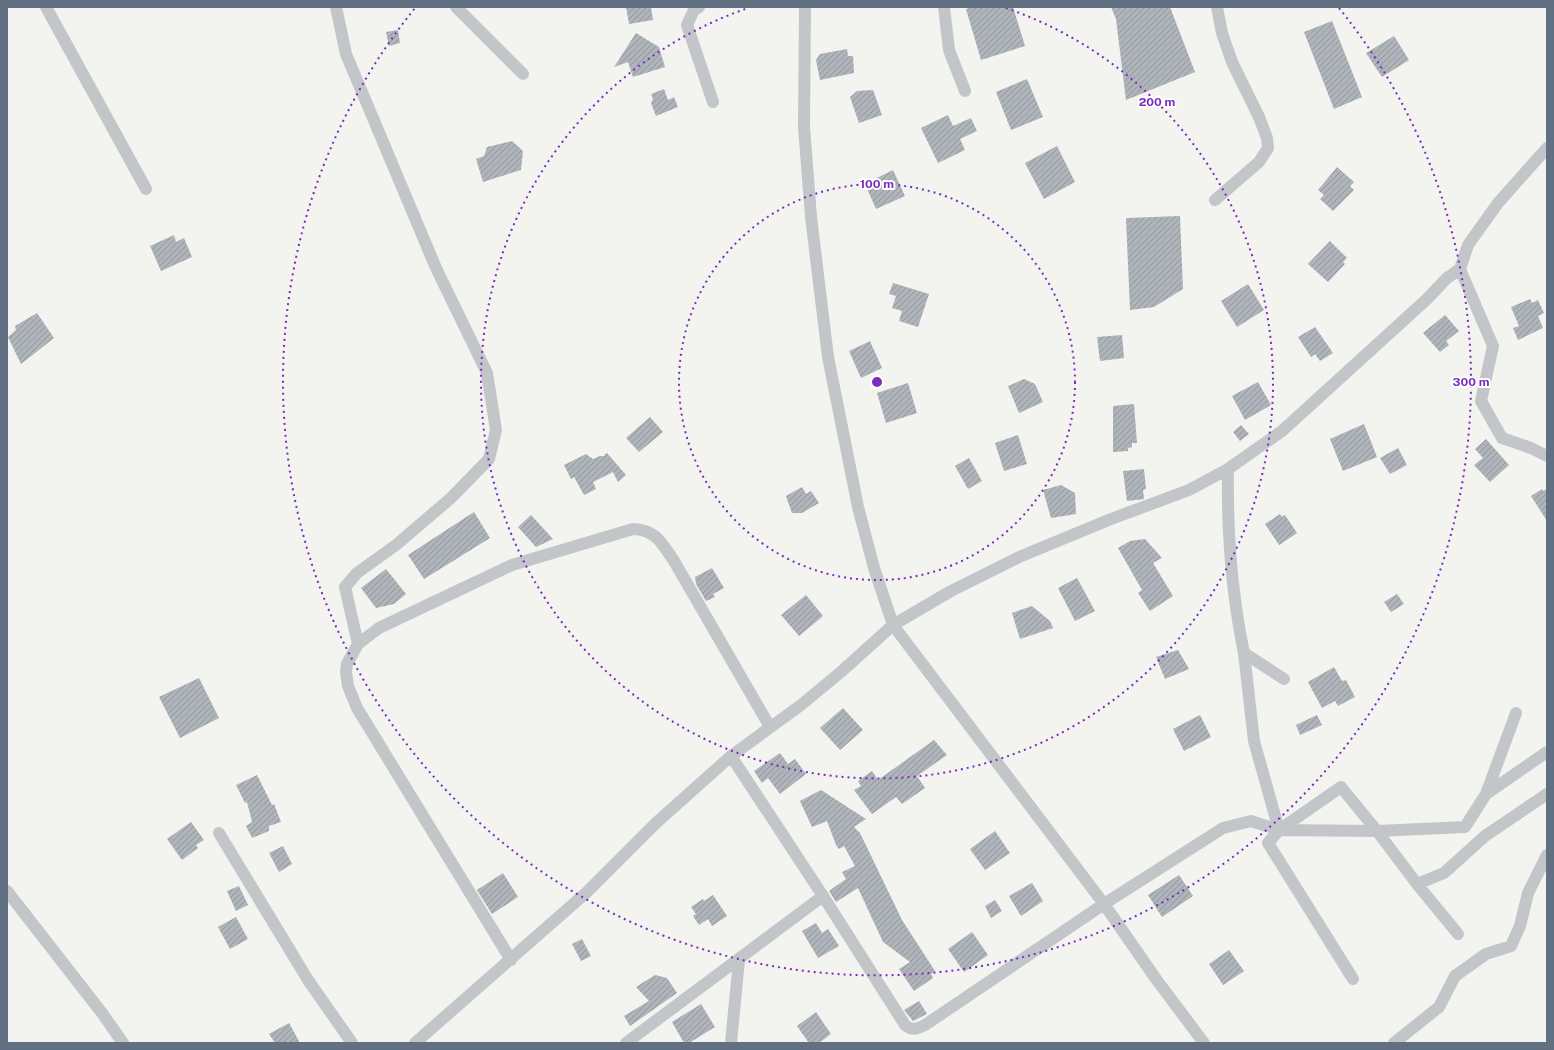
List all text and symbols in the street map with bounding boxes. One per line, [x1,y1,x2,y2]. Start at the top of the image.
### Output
text: 200 m [1139,95,1175,109]
text: 100 m [860,177,894,191]
centre of rings [870,375,884,389]
text: 300 m [1453,375,1490,389]

